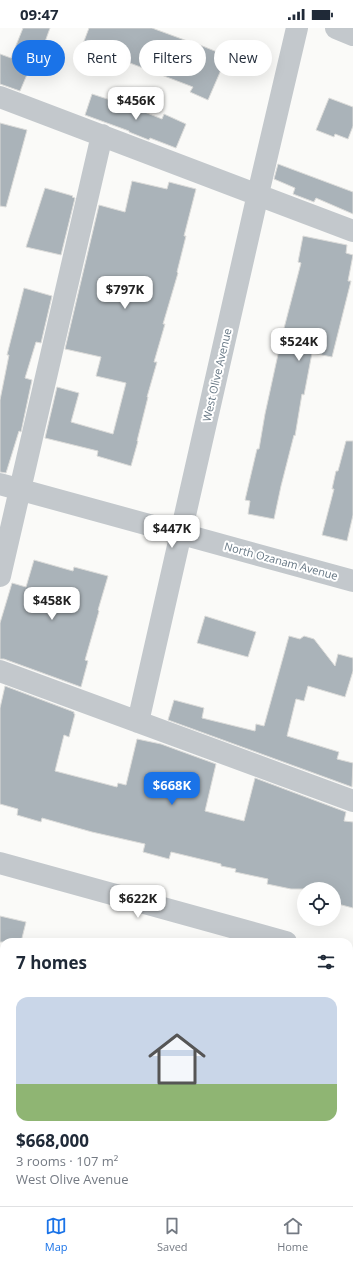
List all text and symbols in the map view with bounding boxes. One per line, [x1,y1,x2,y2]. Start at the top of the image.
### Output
text: 09:47 [20,4,59,24]
chip: Buy [12,40,65,76]
chip: Rent [73,40,131,76]
chip: Filters [139,40,206,76]
chip: New [214,40,272,76]
pin: $456K [108,87,164,121]
text: $456K [117,91,155,109]
pin: $797K [97,276,153,310]
text: $797K [106,280,144,298]
street label: West Olive Avenue [198,327,235,423]
pin: $524K [271,328,327,362]
text: $524K [280,332,318,350]
pin: $447K [144,515,200,549]
text: $447K [153,519,191,537]
street label: North Ozanam Avenue [223,538,340,583]
pin: $458K [24,587,80,621]
text: $458K [33,591,71,609]
pin: $668K [144,772,200,806]
text: $668K [153,776,191,794]
map controls [297,882,341,926]
button: locate [297,882,341,926]
pin: $622K [110,885,166,919]
text: $622K [119,889,157,907]
text: 7 homes [16,951,87,974]
icon: filters [315,951,337,973]
icon: home [141,1023,213,1095]
text: $668,000 [16,1129,89,1152]
text: 3 rooms · 107 m² [16,1152,118,1170]
text: West Olive Avenue [16,1170,129,1188]
tab: Map [45,1215,68,1254]
tab: Saved [157,1215,188,1254]
tab: Home [277,1215,308,1254]

